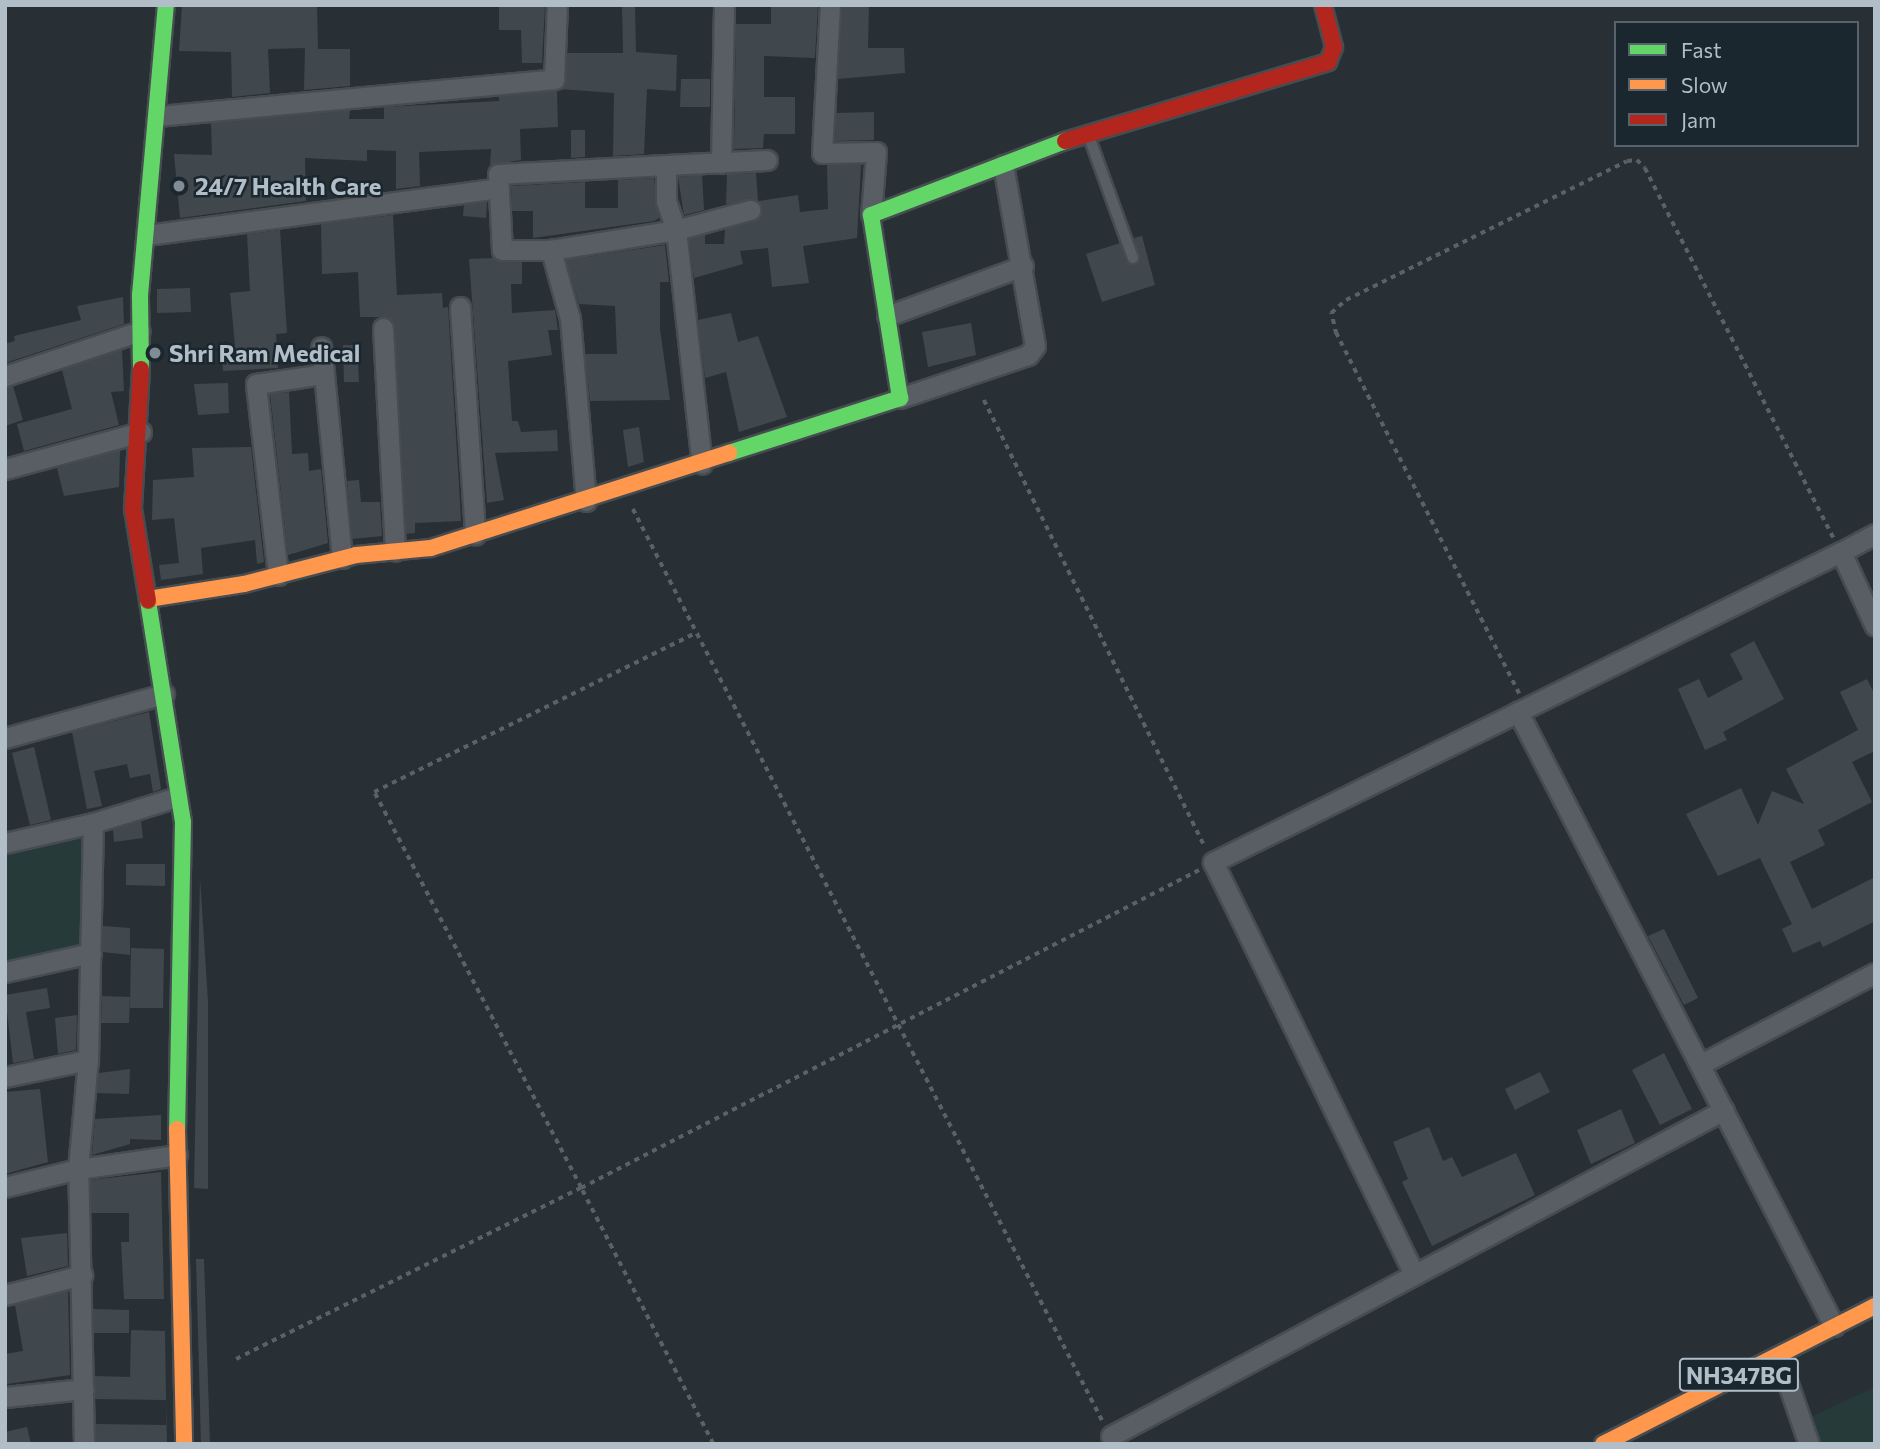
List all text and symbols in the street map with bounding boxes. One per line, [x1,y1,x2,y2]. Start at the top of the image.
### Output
legend [1614,21,1859,147]
text: Fast [1681,37,1722,62]
text: Slow [1681,72,1728,97]
text: Jam [1681,107,1716,132]
place label: 24/7 Health Care [195,172,381,200]
marker: 24/7 Health Care [169,176,189,196]
place label: Shri Ram Medical [169,339,360,367]
marker: Shri Ram Medical [147,345,163,361]
road number: NH347BG [1678,1356,1800,1394]

